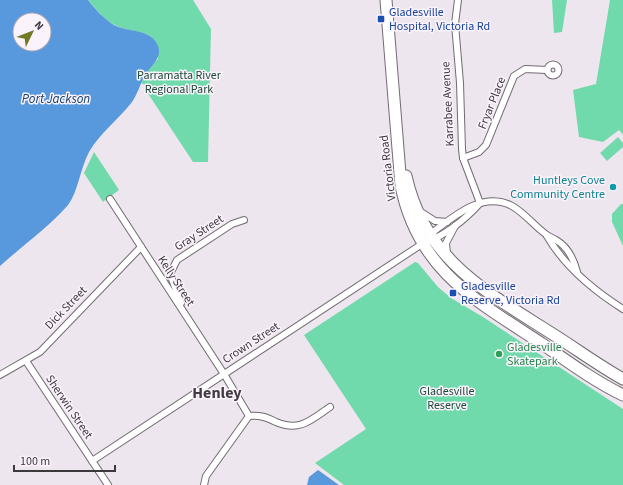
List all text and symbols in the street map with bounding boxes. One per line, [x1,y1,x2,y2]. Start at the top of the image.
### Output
place label: Gladesville Hospital, Victoria Rd [389,4,490,35]
north arrow [12,12,52,52]
marker: Gladesville Hospital, Victoria Rd [376,14,386,24]
text: N [31,18,47,33]
street label: Karrabee Avenue [437,61,459,147]
park label: Parramatta River Regional Park [137,67,222,98]
street label: Fryar Place [474,74,510,132]
water label: Port Jackson [22,90,90,108]
street label: Victoria Road [376,134,400,202]
place label: Huntleys Cove Community Centre [510,172,605,203]
marker: Huntleys Cove Community Centre [608,182,618,192]
street label: Gray Street [171,211,227,255]
street label: Kelly Street [153,252,199,310]
place label: Gladesville Reserve, Victoria Rd [461,278,560,309]
street label: Dick Street [41,283,91,333]
marker: Gladesville Reserve, Victoria Rd [448,288,458,298]
street label: Crown Street [219,318,283,368]
place label: Gladesville Skatepark [507,339,562,370]
marker: Gladesville Skatepark [494,349,504,359]
street label: Sherwin Street [41,372,97,442]
district label: Henley [192,382,242,404]
park label: Gladesville Reserve [420,383,474,414]
scale bar [14,447,115,473]
text: 100 m [20,453,50,470]

